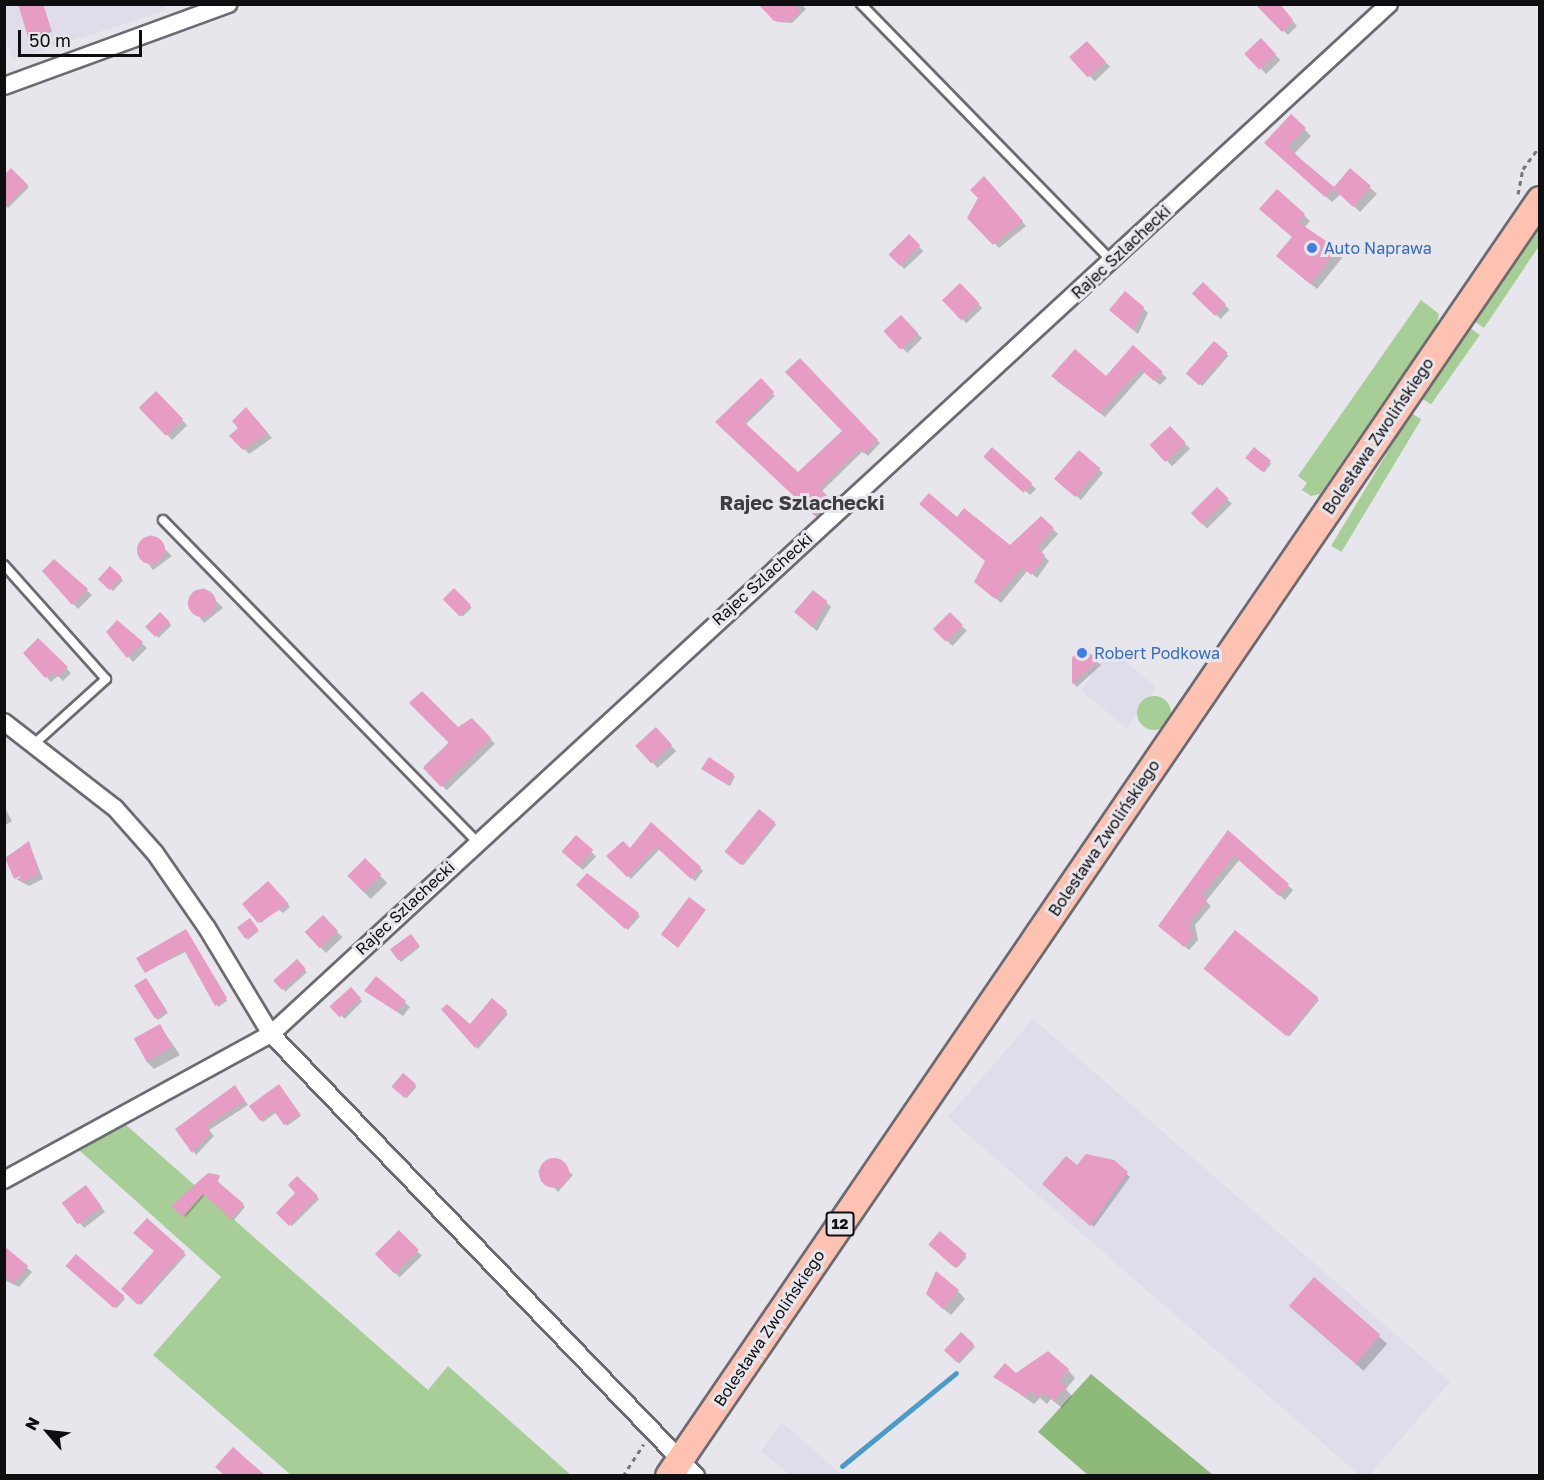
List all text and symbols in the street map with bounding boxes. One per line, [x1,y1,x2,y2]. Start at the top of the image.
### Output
scale bar [21,18,146,56]
text: 50 m [29,29,71,51]
street label: Rajec Szlachecki [1068,201,1174,303]
place label: Auto Naprawa [1324,238,1432,258]
marker: Auto Naprawa [1305,241,1319,255]
street label: Bolesława Zwolińskiego [1318,354,1438,518]
district label: Rajec Szlachecki [720,490,884,514]
street label: Rajec Szlachecki [708,529,816,629]
place label: Robert Podkowa [1094,643,1220,663]
marker: Robert Podkowa [1075,646,1089,660]
street label: Bolesława Zwolińskiego [1044,756,1164,920]
street label: Rajec Szlachecki [352,857,458,959]
road number: 12 [825,1212,855,1236]
street label: Bolesława Zwolińskiego [709,1246,829,1410]
north arrow [18,1402,78,1462]
text: N [20,1413,44,1434]

